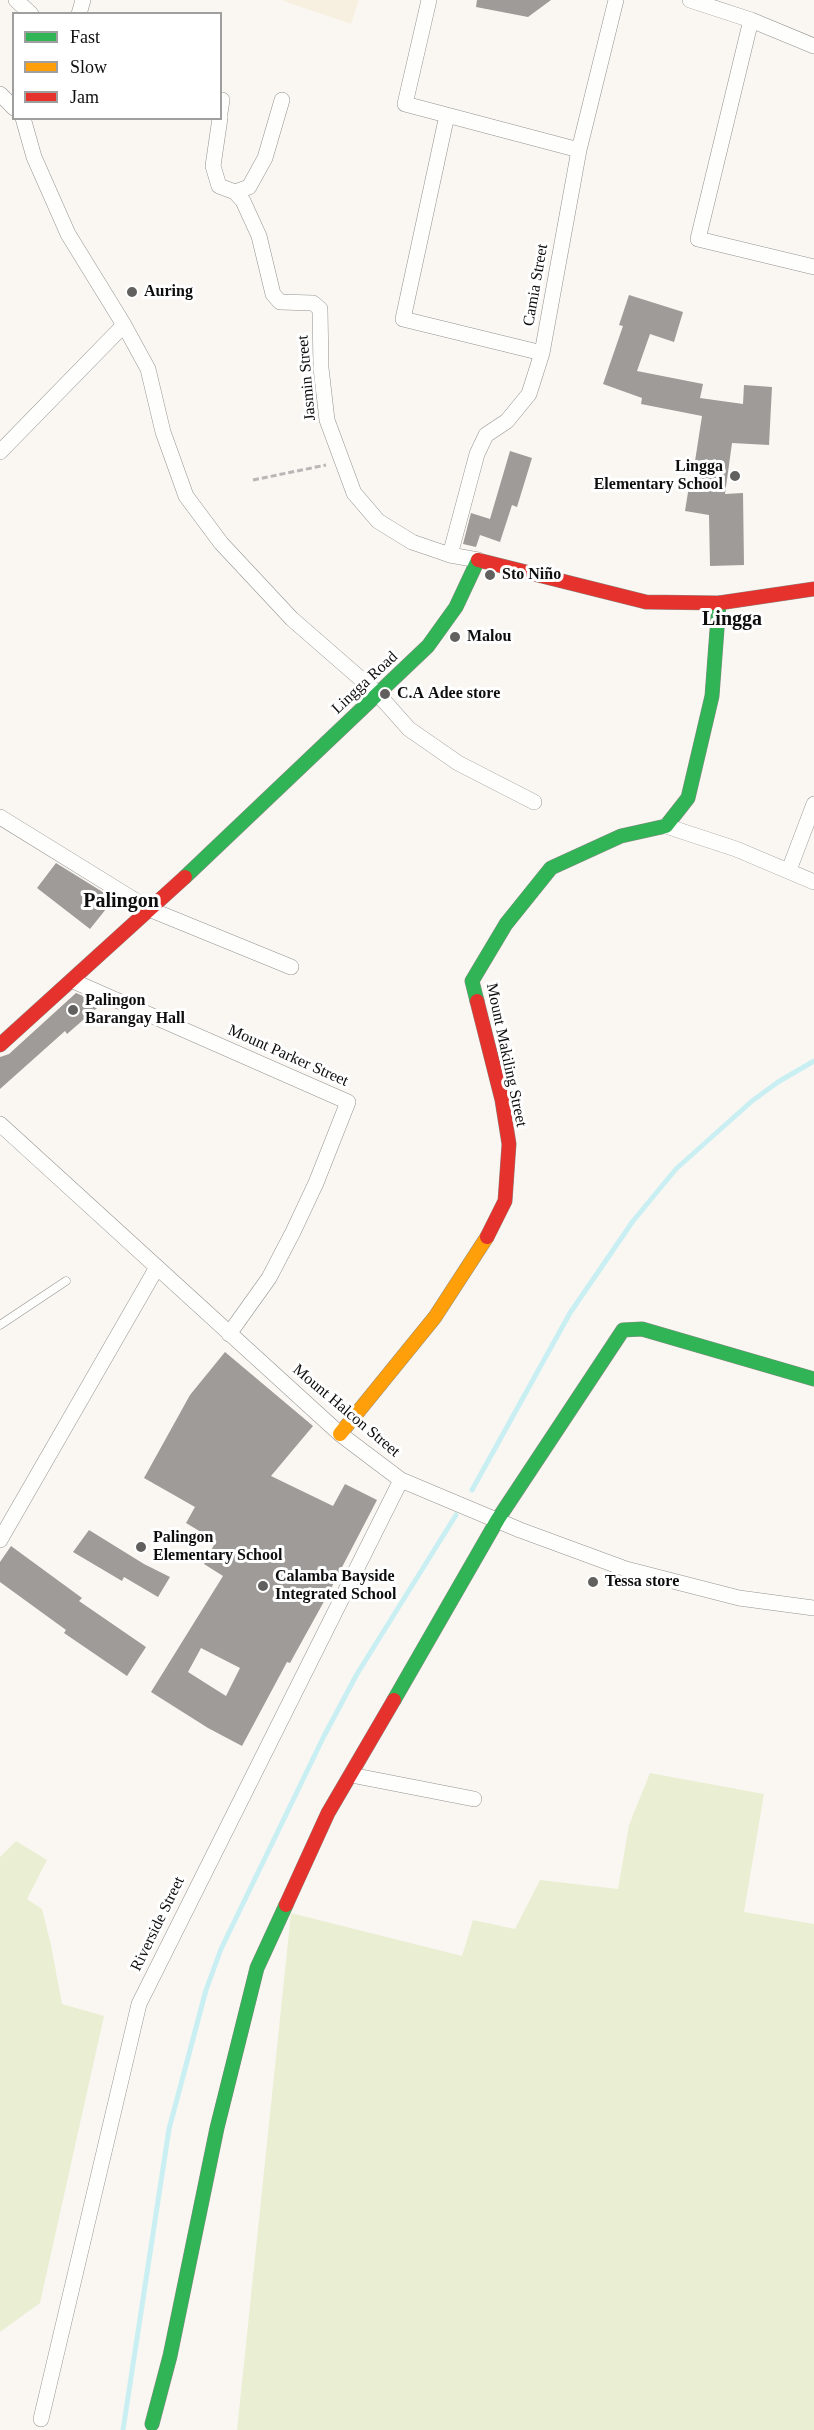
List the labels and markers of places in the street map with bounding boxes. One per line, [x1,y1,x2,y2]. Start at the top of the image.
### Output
place label: Auring [144,282,193,302]
marker: Auring [125,285,139,299]
place label: Lingga Elementary School [594,457,723,495]
marker: Lingga Elementary School [728,469,742,483]
place label: Sto Niño [502,565,561,585]
marker: Sto Niño [483,568,497,582]
place label: Malou [467,627,511,647]
marker: Malou [448,630,462,644]
place label: C.A Adee store [397,684,500,704]
marker: C.A Adee store [378,687,392,701]
place label: Palingon Barangay Hall [85,991,185,1029]
marker: Palingon Barangay Hall [66,1003,80,1017]
place label: Palingon Elementary School [153,1528,282,1566]
marker: Palingon Elementary School [134,1540,148,1554]
place label: Calamba Bayside Integrated School [275,1567,396,1605]
place label: Tessa store [605,1572,679,1592]
marker: Tessa store [586,1575,600,1589]
marker: Calamba Bayside Integrated School [256,1579,270,1593]

